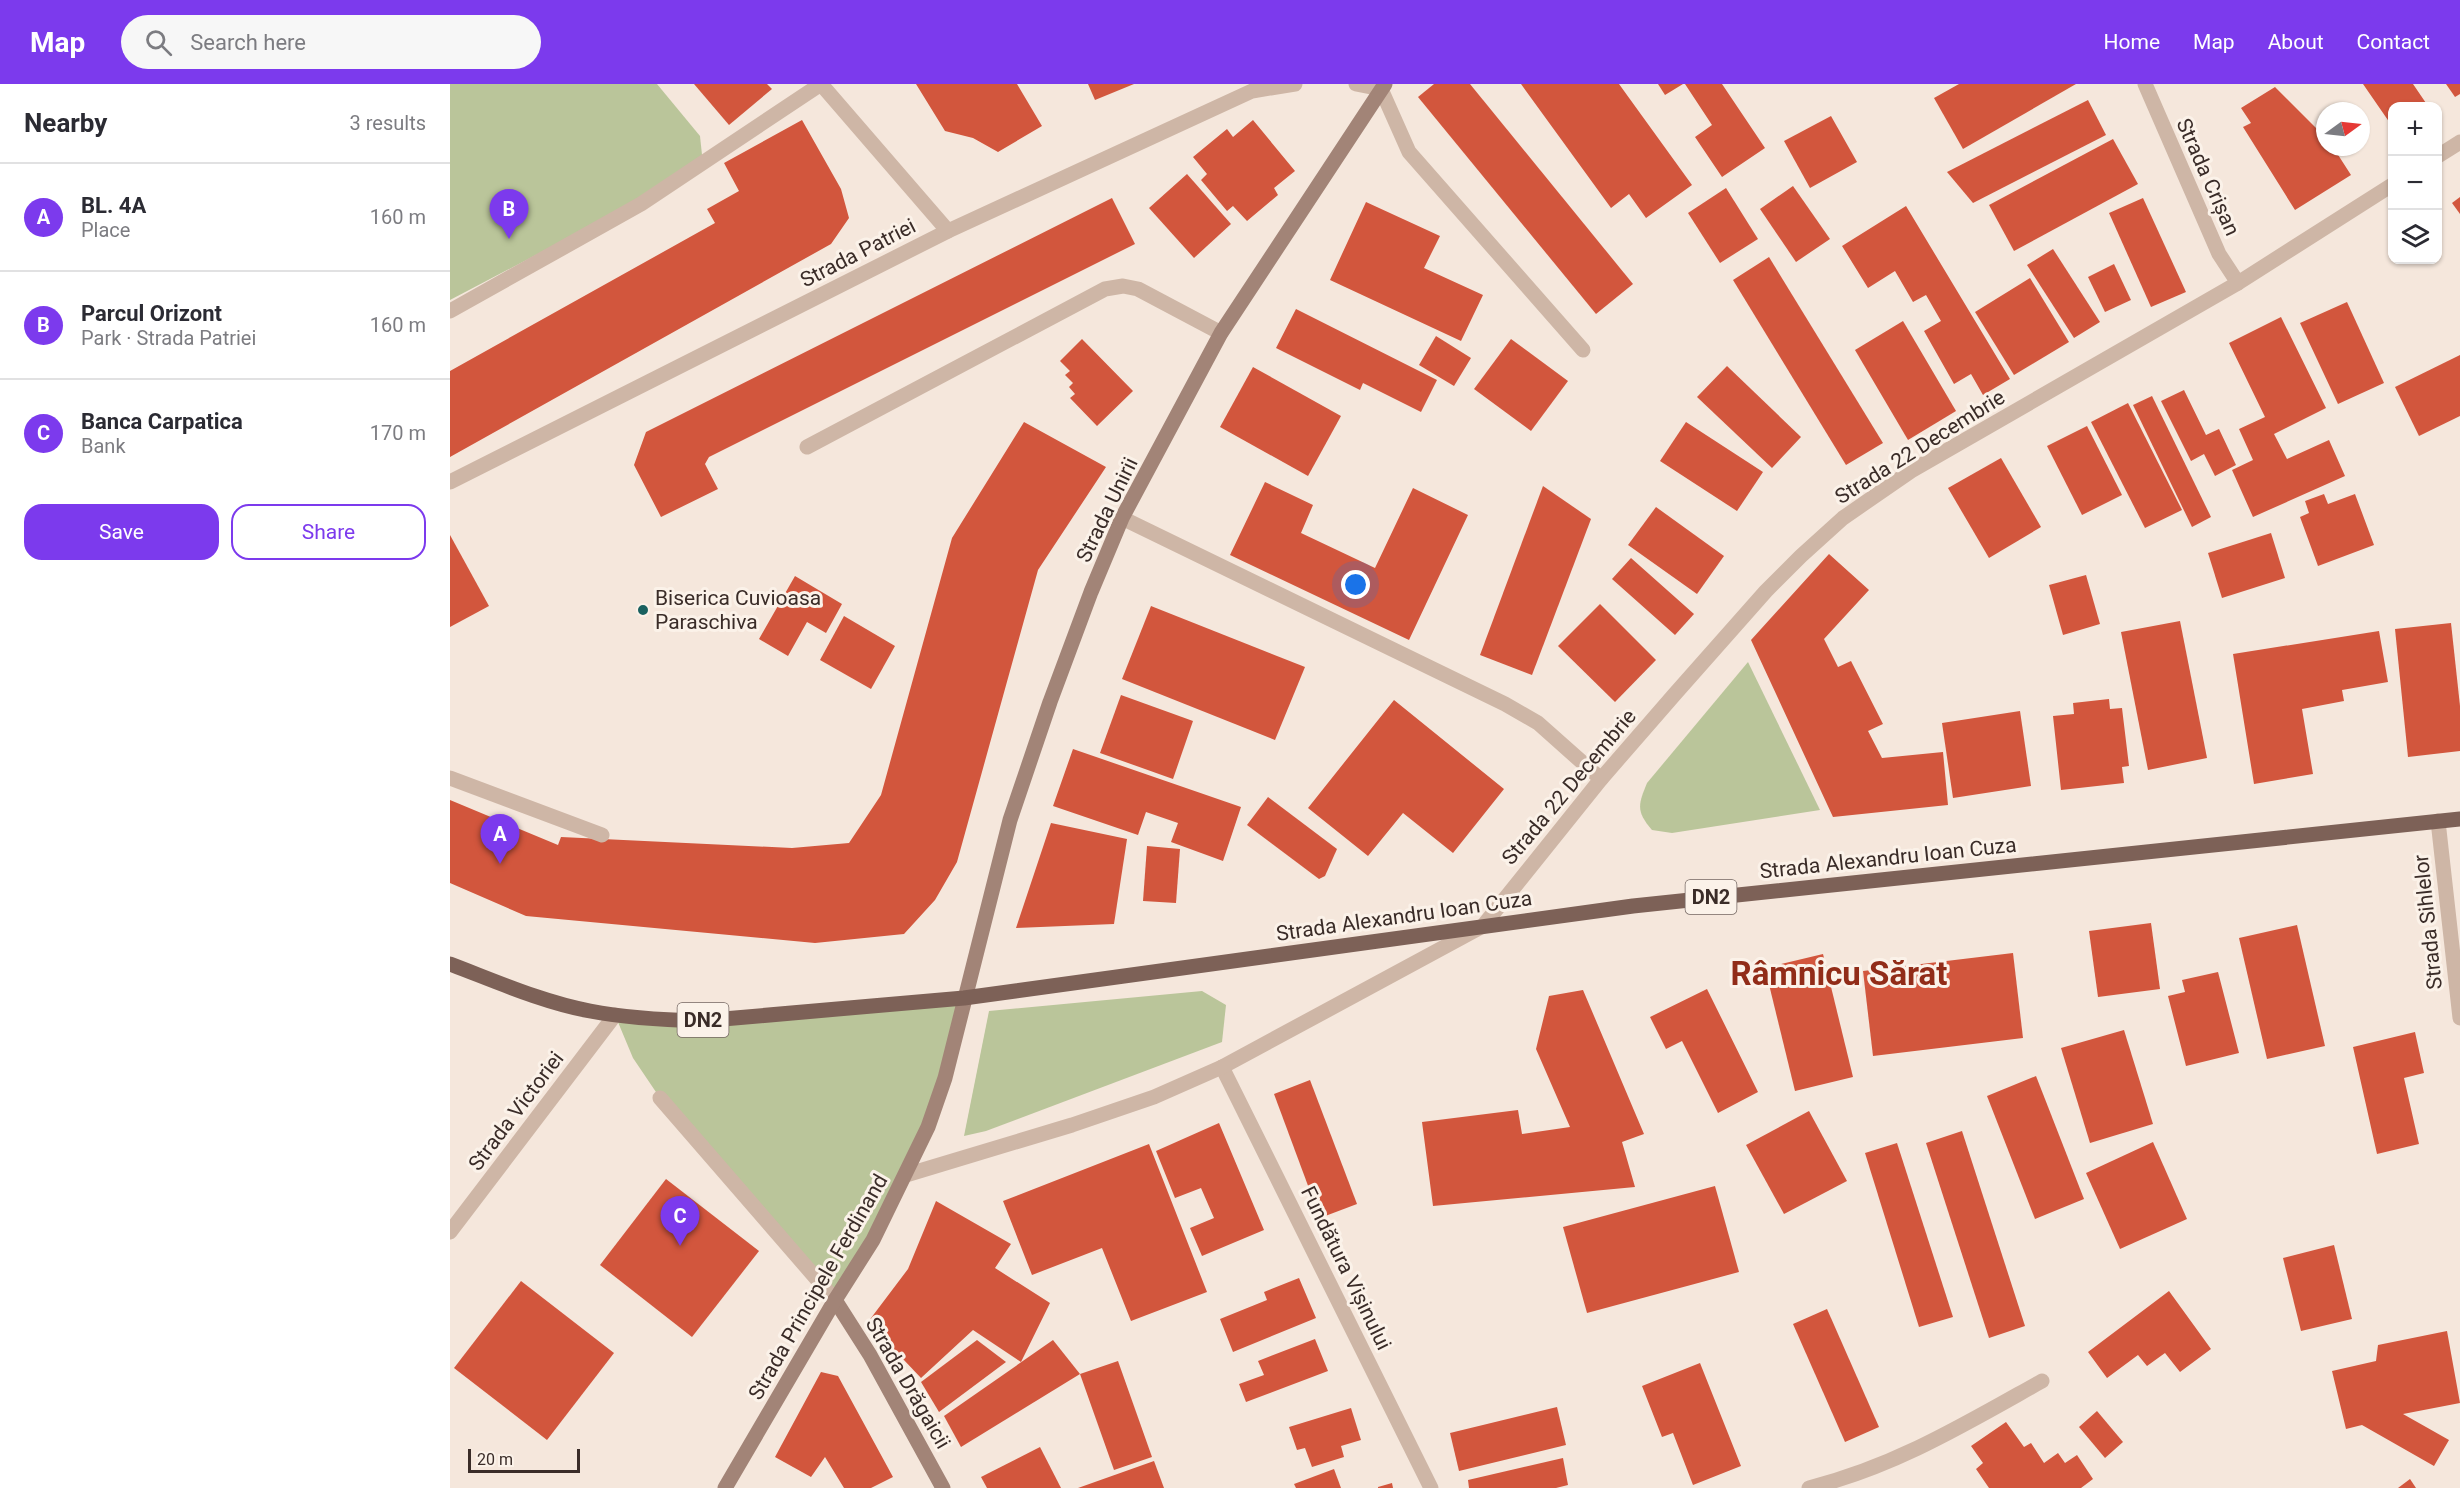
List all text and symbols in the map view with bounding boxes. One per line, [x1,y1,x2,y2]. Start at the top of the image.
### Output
search box [121,15,541,69]
text: Map [30,26,85,59]
icon: search [142,26,175,59]
text: Search here [190,30,306,55]
text: Home [2104,30,2160,54]
text: Map [2193,30,2235,54]
text: About [2268,30,2324,54]
text: Contact [2357,30,2430,54]
north arrow [2316,102,2370,156]
map controls [2388,102,2442,264]
button: + [2388,102,2442,156]
text: Nearby [24,108,107,138]
text: 3 results [350,111,426,135]
street label: Strada Crișan [2171,115,2245,239]
button: − [2388,156,2442,210]
pin: B [490,190,528,239]
text: BL. 4A [81,193,146,218]
text: A [37,205,50,229]
text: 160 m [370,205,426,229]
button: layers [2388,210,2442,264]
street label: Strada Patriei [796,214,920,292]
text: Place [81,218,130,242]
text: Parcul Orizont [81,301,222,326]
text: B [37,313,50,337]
text: 160 m [370,313,426,337]
text: Park · Strada Patriei [81,326,256,350]
street label: Strada 22 Decembrie [1831,385,2009,509]
text: Banca Carpatica [81,409,243,434]
text: C [37,421,50,445]
text: 170 m [370,421,426,445]
text: Bank [81,434,126,458]
street label: Strada Unirii [1071,454,1143,566]
button: Save [24,504,219,560]
button: Share [231,504,426,560]
your location [1341,570,1370,599]
place label: Biserica Cuvioasa Paraschiva [655,586,821,634]
marker: Biserica Cuvioasa Paraschiva [636,603,650,617]
street label: Strada 22 Decembrie [1497,704,1641,870]
pin: A [481,814,520,864]
street label: Strada Alexandru Ioan Cuza [1758,833,2018,883]
street label: Strada Sihlelor [2409,853,2447,991]
road number: DN2 [1686,880,1736,914]
street label: Strada Alexandru Ioan Cuza [1275,886,1533,946]
district label: Râmnicu Sărat [1731,954,1947,993]
road number: DN2 [678,1003,728,1037]
street label: Strada Victoriei [464,1047,568,1175]
street label: Strada Principele Ferdinand [744,1170,892,1404]
street label: Fundătura Vișinului [1296,1182,1396,1354]
pin: C [660,1196,700,1246]
street label: Strada Drăgaicii [861,1313,955,1453]
scale bar [468,1446,580,1474]
text: 20 m [477,1450,513,1469]

